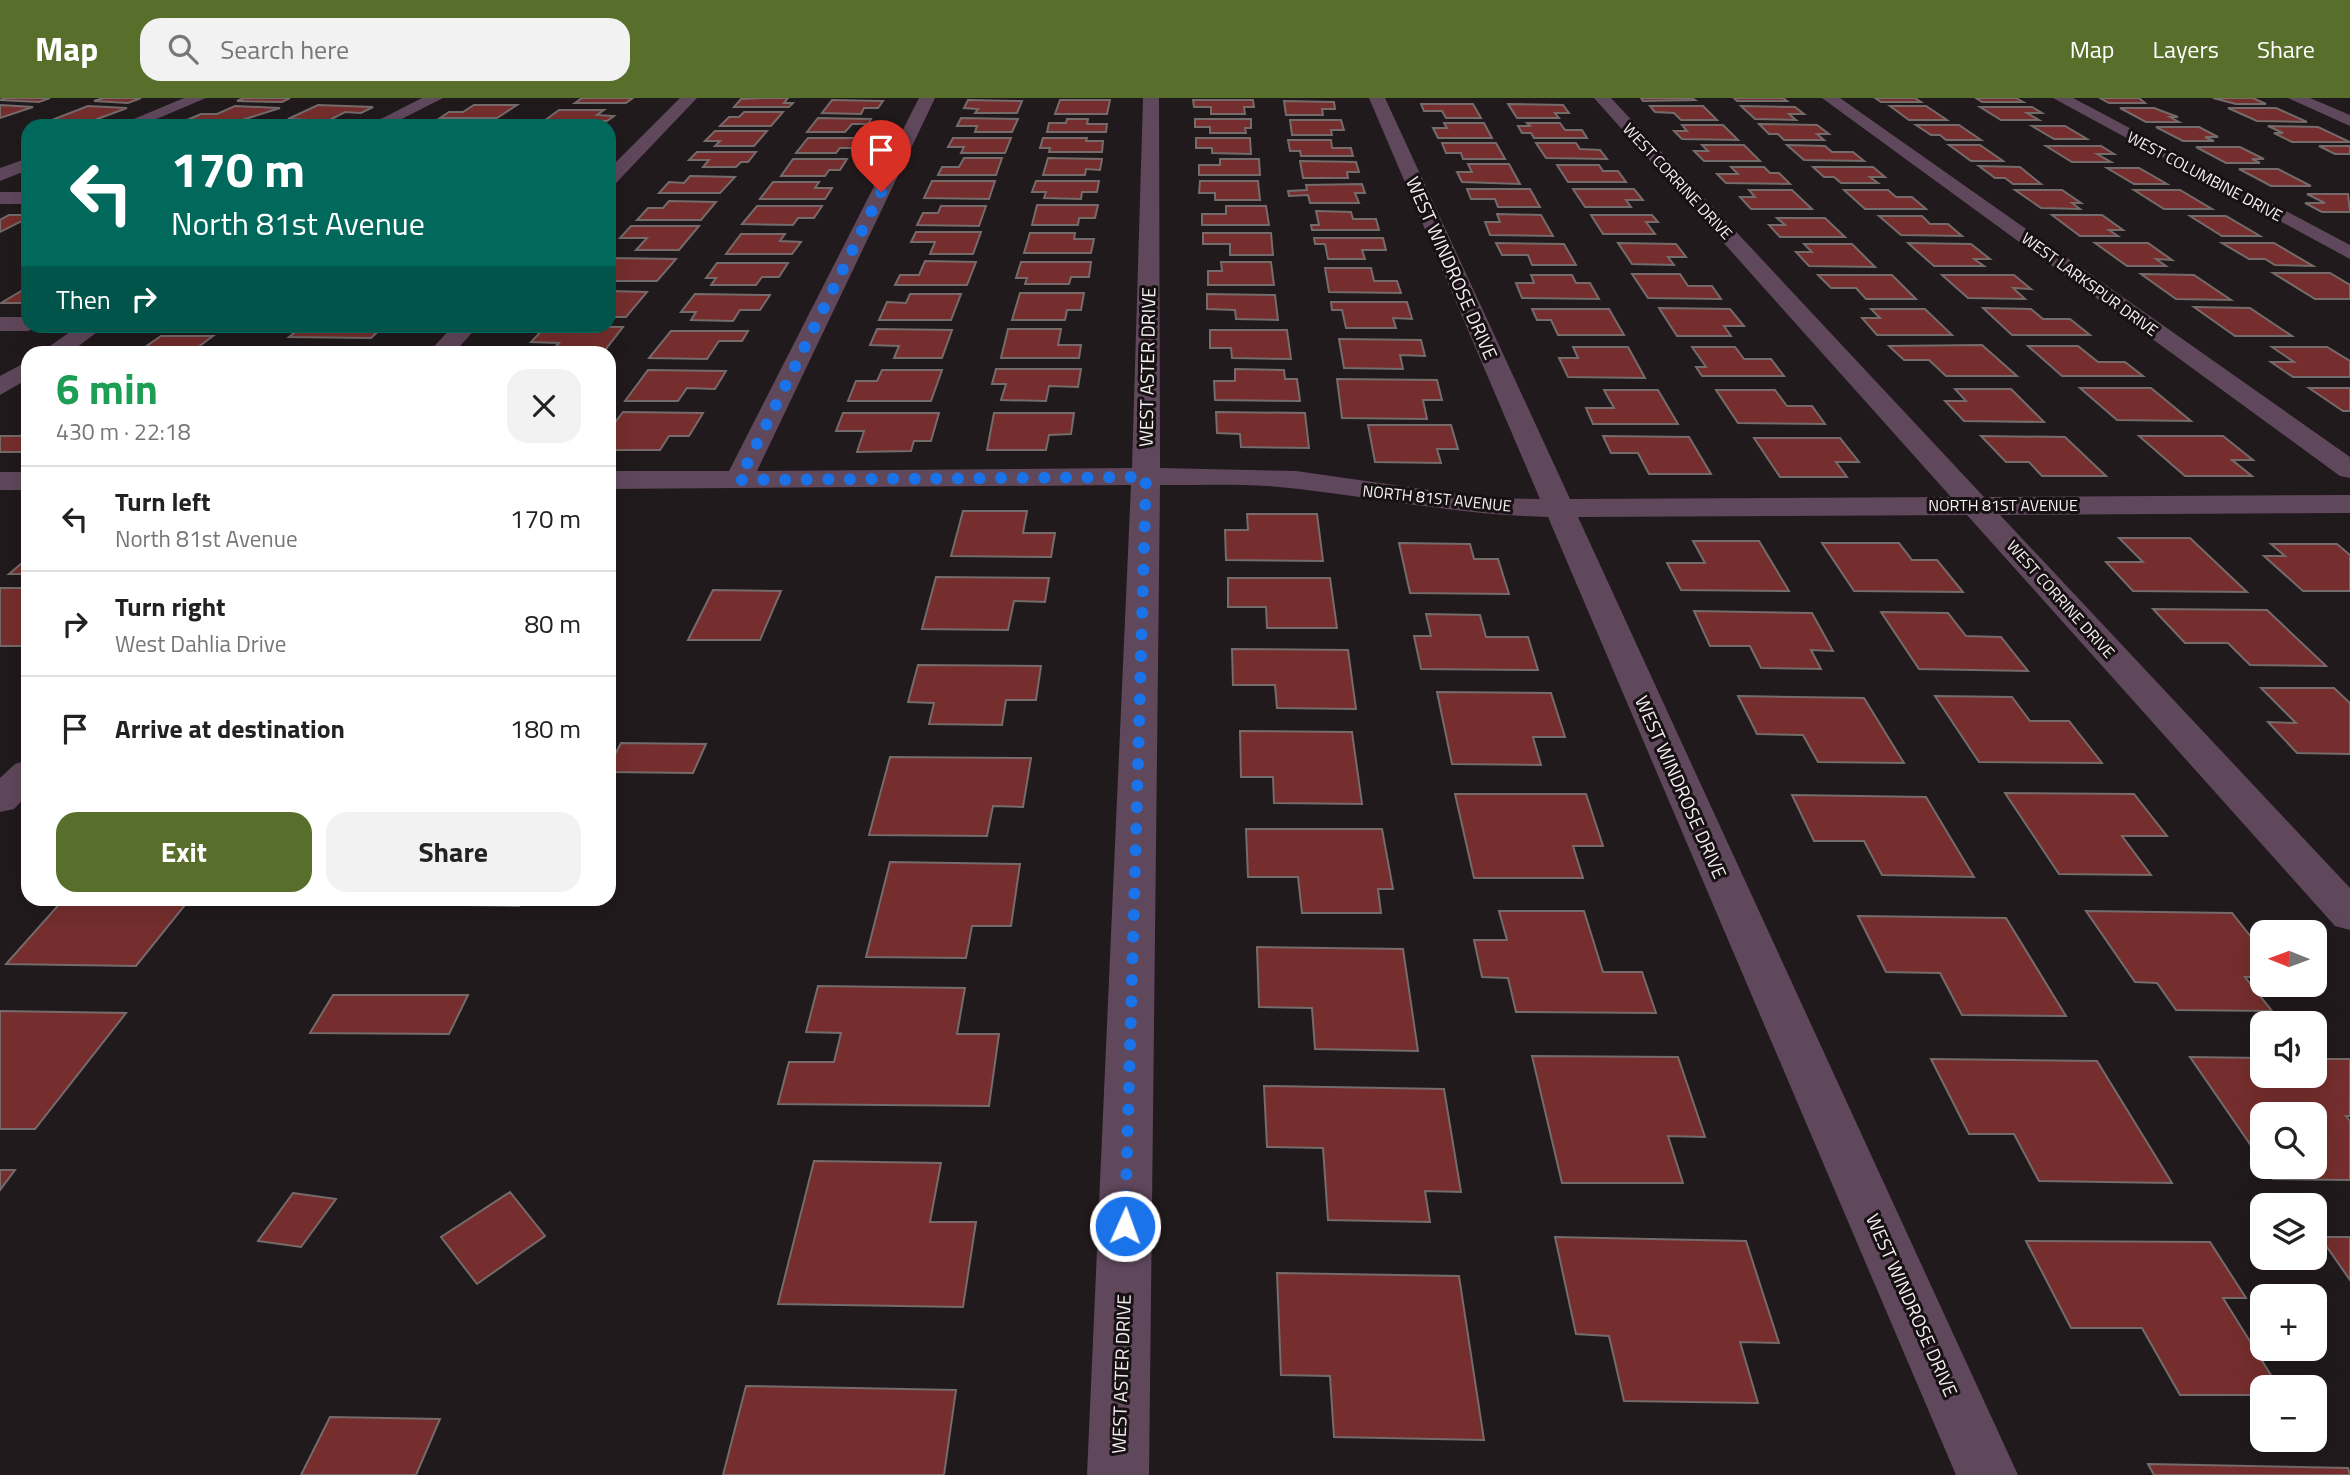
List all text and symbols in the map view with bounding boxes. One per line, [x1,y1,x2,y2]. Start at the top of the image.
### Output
search box [140,18,630,81]
text: Map [35,24,98,74]
icon: search [164,30,202,68]
text: Search here [220,30,349,69]
text: Map [2070,31,2115,67]
text: Layers [2153,31,2219,67]
text: Share [2257,31,2315,67]
street label: WEST CORRINE DRIVE [1617,117,1739,245]
pin [851,120,911,192]
street label: WEST COLUMBINE DRIVE [2123,125,2287,227]
text: 170 m [171,131,305,206]
icon: arrive [862,131,900,169]
icon: left [56,147,147,238]
street label: WEST WINDROSE DRIVE [1399,172,1506,364]
text: North 81st Avenue [171,199,425,247]
street label: WEST LARKSPUR DRIVE [2017,226,2163,342]
text: Then [56,280,111,319]
icon: right [125,280,163,318]
street label: WEST ASTER DRIVE [1131,287,1162,447]
text: 6 min [56,356,158,420]
button: close [507,369,581,443]
text: 430 m · 22:18 [56,414,191,449]
street label: NORTH 81ST AVENUE [1361,478,1513,518]
text: Turn left [115,482,210,521]
street label: NORTH 81ST AVENUE [1928,493,2078,517]
text: 170 m [510,499,581,538]
icon: left [56,500,94,538]
text: North 81st Avenue [115,521,298,556]
street label: WEST CORRINE DRIVE [2001,535,2121,664]
text: Turn right [115,587,226,626]
text: 80 m [524,604,581,643]
icon: right [56,605,94,643]
text: West Dahlia Drive [115,626,286,661]
street label: WEST WINDROSE DRIVE [1628,691,1735,883]
text: Arrive at destination [115,709,345,748]
text: 180 m [510,709,581,748]
icon: arrive [56,710,94,748]
button: Exit [56,812,312,892]
button: Share [326,812,581,892]
north arrow [2250,920,2328,998]
map controls [2250,920,2327,1452]
button: sound [2250,1011,2327,1088]
button: search [2250,1102,2327,1179]
position arrow [1088,1189,1162,1263]
button: layers [2250,1193,2327,1270]
street label: WEST WINDROSE DRIVE [1859,1209,1966,1401]
button: + [2250,1284,2327,1361]
street label: WEST ASTER DRIVE [1103,1294,1138,1454]
button: − [2250,1375,2327,1452]

